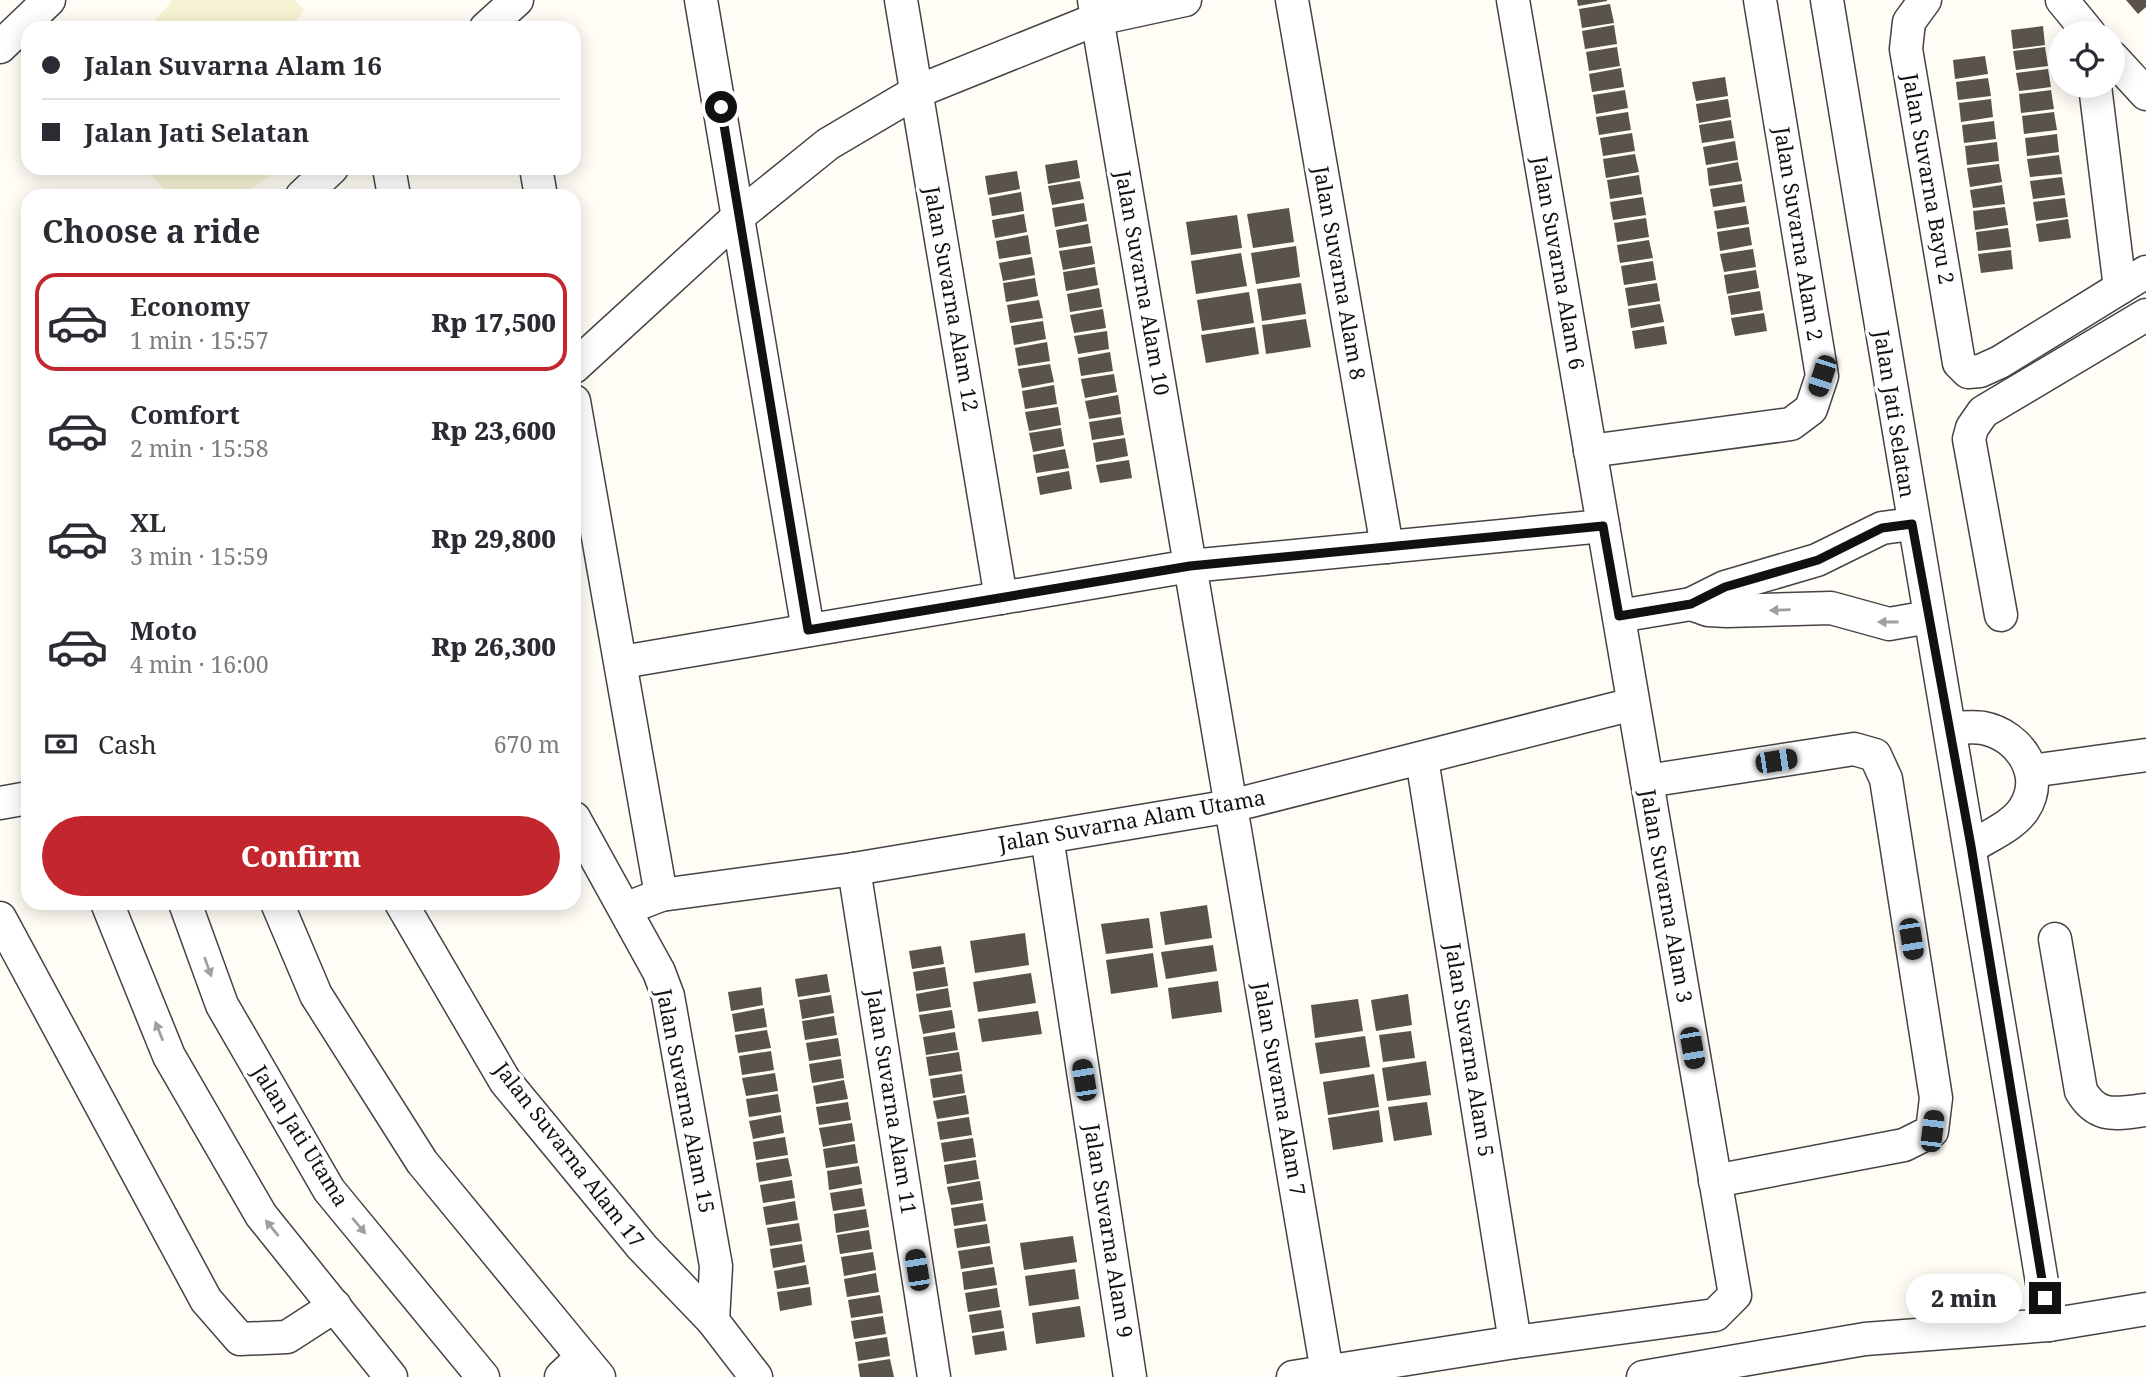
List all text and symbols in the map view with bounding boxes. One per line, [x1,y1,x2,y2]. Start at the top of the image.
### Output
map controls [2048,21,2125,98]
button: locate [2048,21,2125,98]
text: Jalan Suvarna Alam 16 [84,47,382,83]
street label: Jalan Suvarna Bayu 2 [1896,70,1961,286]
route start [705,91,737,123]
text: Jalan Jati Selatan [84,114,309,150]
street label: Jalan Suvarna Alam 2 [1768,124,1830,343]
street label: Jalan Suvarna Alam 6 [1526,153,1592,372]
street label: Jalan Suvarna Alam 8 [1307,163,1373,382]
street label: Jalan Suvarna Alam 10 [1109,167,1177,398]
street label: Jalan Suvarna Alam 12 [918,183,986,414]
text: Choose a ride [42,209,261,252]
text: Economy [130,288,250,324]
icon: car [46,291,109,354]
text: Rp 17,500 [431,304,556,340]
text: 1 min · 15:57 [130,324,268,356]
street label: Jalan Jati Selatan [1868,327,1922,500]
car [1806,353,1839,399]
text: Comfort [130,396,240,432]
icon: car [46,399,109,462]
text: Rp 23,600 [431,412,556,448]
text: 2 min · 15:58 [130,432,268,464]
text: XL [130,504,166,540]
icon: car [46,507,109,570]
text: Rp 29,800 [431,520,556,556]
text: 3 min · 15:59 [130,540,268,572]
one-way arrow [1769,604,1791,615]
text: Moto [130,612,197,648]
icon: car [46,615,109,678]
one-way arrow [1877,616,1899,628]
text: Rp 26,300 [431,628,556,664]
text: 4 min · 16:00 [130,648,268,680]
icon: cash [42,725,80,763]
text: Cash [98,726,157,762]
text: 670 m [494,728,560,760]
car [1754,747,1799,775]
street label: Jalan Suvarna Alam Utama [995,783,1267,857]
street label: Jalan Suvarna Alam 3 [1634,786,1700,1005]
button: Confirm [42,816,560,896]
car [1898,917,1925,961]
street label: Jalan Suvarna Alam 5 [1439,940,1501,1159]
one-way arrow [203,957,214,978]
street label: Jalan Suvarna Alam 7 [1247,979,1313,1198]
street label: Jalan Suvarna Alam 15 [650,985,721,1215]
street label: Jalan Suvarna Alam 11 [860,986,924,1217]
one-way arrow [153,1021,164,1042]
car [1679,1025,1706,1071]
street label: Jalan Suvarna Alam 17 [488,1055,651,1253]
car [1071,1058,1098,1102]
street label: Jalan Jati Utama [246,1059,356,1211]
car [1920,1109,1945,1153]
street label: Jalan Suvarna Alam 9 [1078,1121,1140,1340]
one-way arrow [351,1218,366,1235]
one-way arrow [264,1220,279,1238]
car [904,1248,931,1292]
callout: 2 min [1905,1274,2021,1322]
text: 2 min [1931,1282,1997,1314]
route end [2029,1282,2061,1314]

